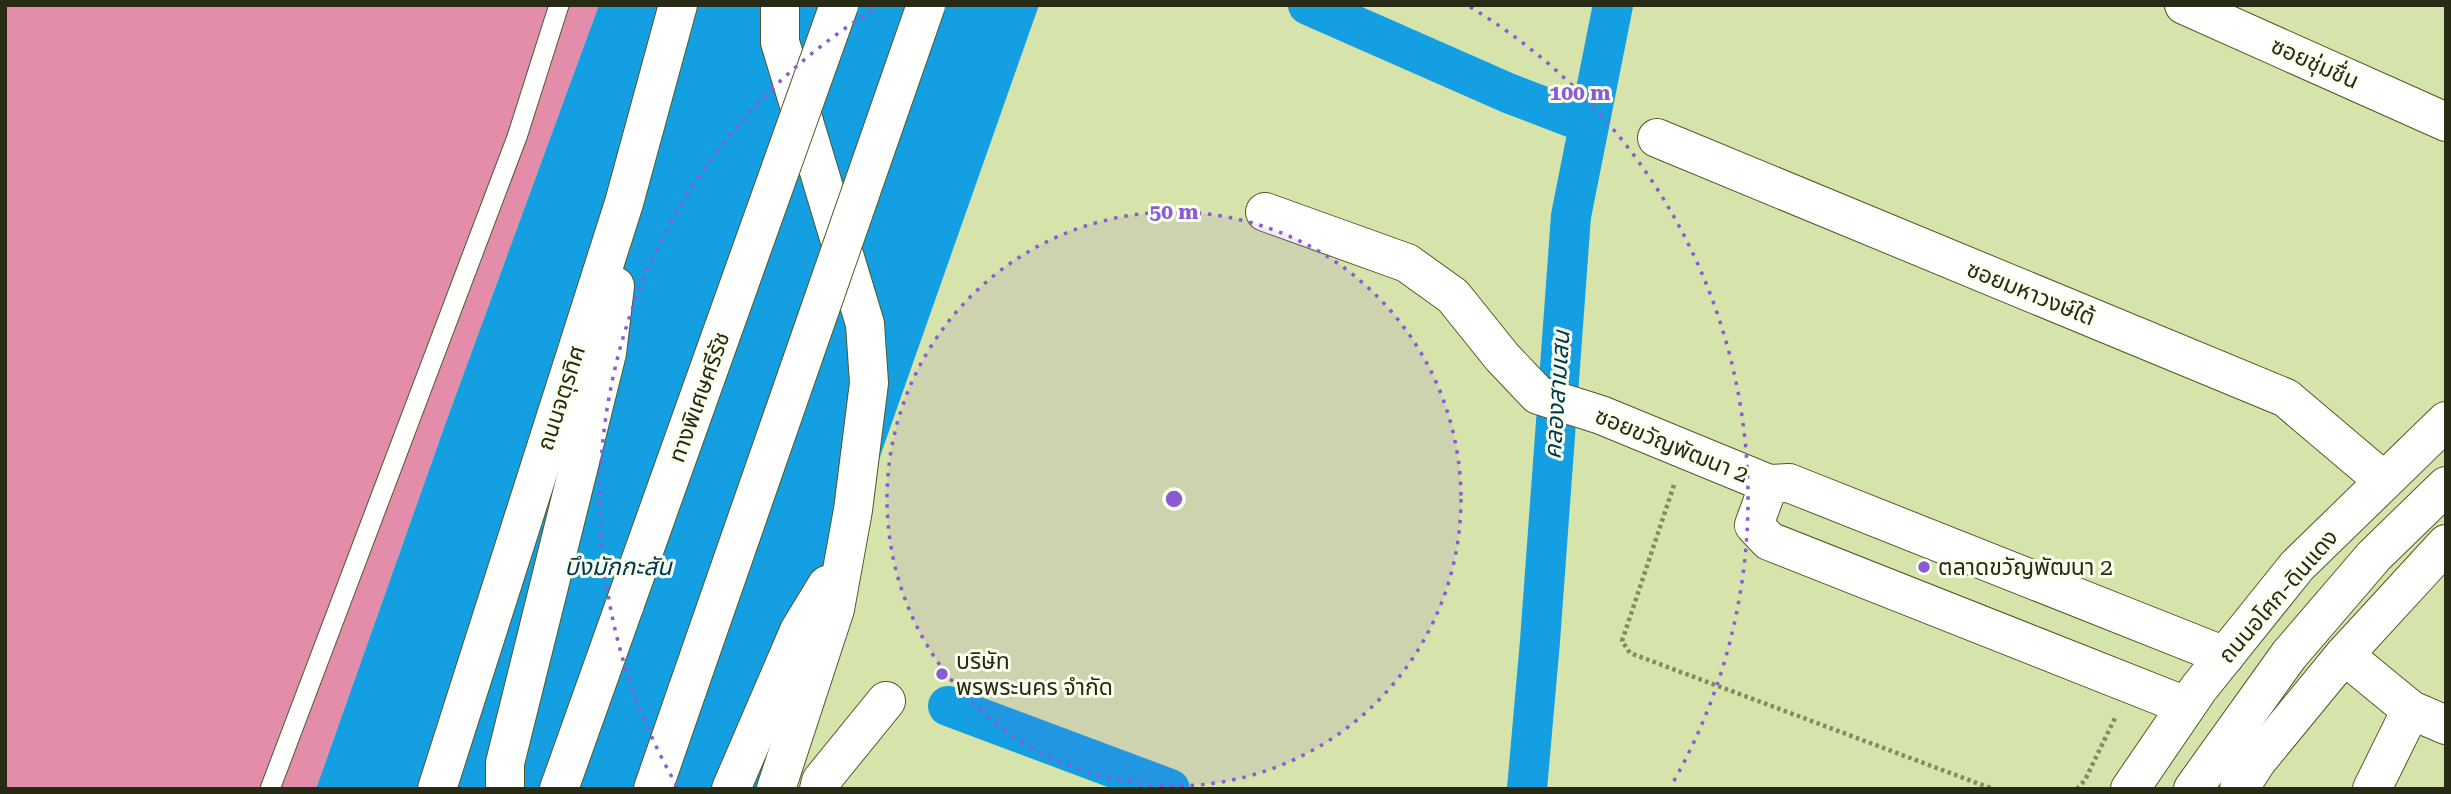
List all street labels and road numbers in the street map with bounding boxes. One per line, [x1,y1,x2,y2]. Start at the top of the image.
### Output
street label: ซอยชุ่มชื่น [2267,29,2364,95]
street label: ซอยมหาวงษ์ใต้ [1963,255,2099,331]
street label: ทางพิเศษศรีรัช [663,328,736,466]
street label: ถนนจตุรทิศ [532,342,591,454]
street label: ซอยขวัญพัฒนา 2 [1591,402,1753,489]
street label: ถนนอโศก-ดินแดง [2213,524,2344,669]

